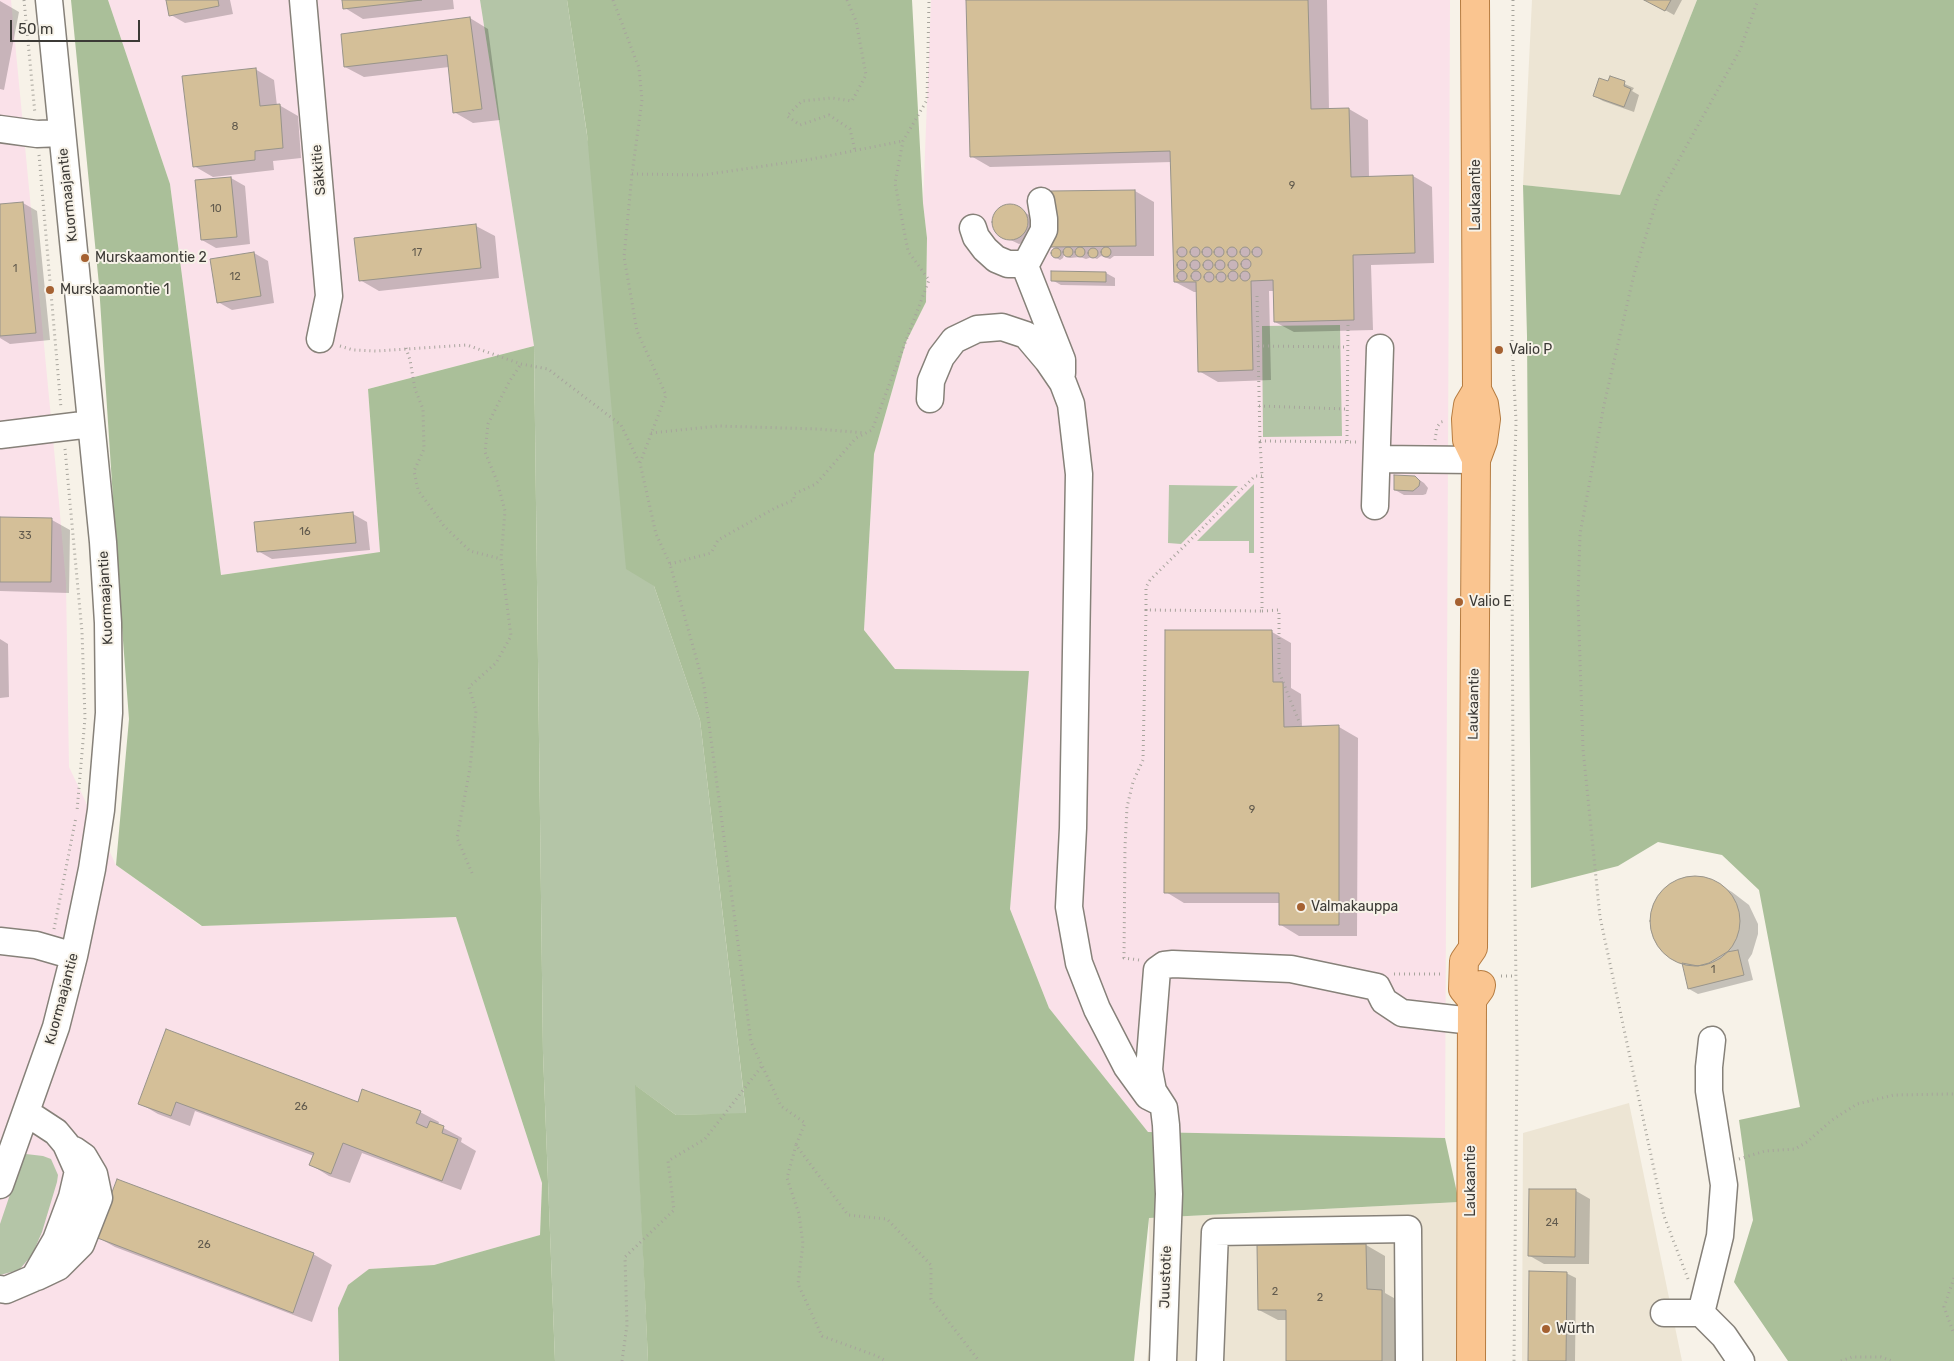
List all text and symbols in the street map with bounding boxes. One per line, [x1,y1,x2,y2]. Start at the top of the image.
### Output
scale bar [12,10,142,42]
text: 50 m [18,20,53,38]
house number: 8 [232,120,238,134]
street label: Säkkitie [308,144,330,196]
street label: Kuormaajantie [55,147,81,243]
street label: Laukaantie [1468,159,1484,231]
house number: 9 [1289,179,1295,193]
house number: 10 [210,202,222,216]
house number: 17 [412,246,422,260]
place label: Murskaamontie 2 [95,250,207,266]
marker: Murskaamontie 2 [79,252,91,264]
house number: 1 [13,262,17,276]
house number: 12 [229,270,241,284]
place label: Murskaamontie 1 [60,282,170,298]
marker: Murskaamontie 1 [44,284,56,296]
place label: Valio P [1509,342,1552,358]
marker: Valio P [1493,344,1505,356]
house number: 16 [299,525,311,539]
house number: 33 [18,529,32,543]
street label: Kuormaajantie [95,550,117,646]
place label: Valio E [1469,594,1512,610]
marker: Valio E [1453,596,1465,608]
street label: Laukaantie [1465,668,1483,740]
house number: 9 [1249,803,1255,817]
place label: Valmakauppa [1311,899,1398,915]
marker: Valmakauppa [1295,901,1307,913]
street label: Kuormaajantie [42,951,82,1047]
house number: 1 [1711,963,1715,977]
house number: 26 [294,1100,308,1114]
street label: Laukaantie [1463,1145,1479,1217]
house number: 24 [1545,1216,1559,1230]
house number: 26 [197,1238,211,1252]
street label: Juustotie [1157,1245,1175,1309]
house number: 2 [1272,1285,1278,1299]
house number: 2 [1317,1291,1323,1305]
place label: Würth [1556,1321,1595,1337]
marker: Würth [1540,1323,1552,1335]

